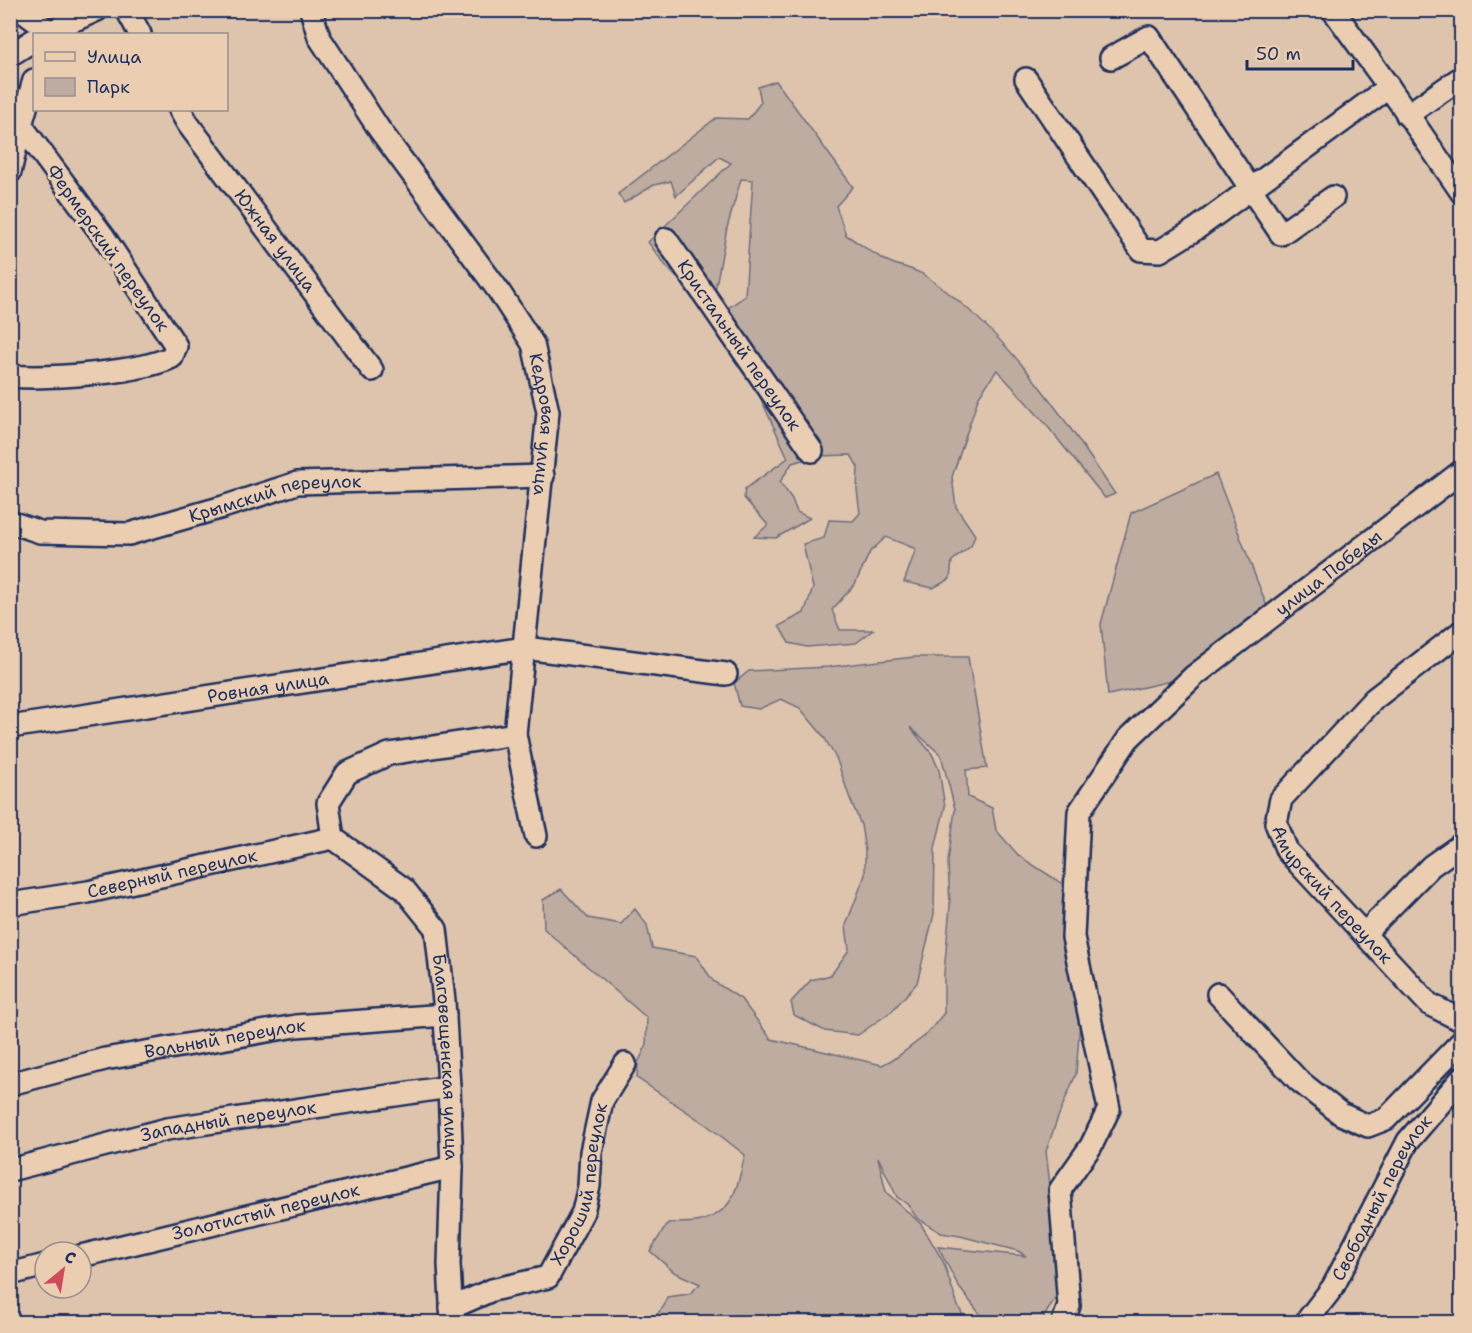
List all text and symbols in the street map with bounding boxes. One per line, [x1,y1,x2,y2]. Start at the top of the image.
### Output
legend [33,33,228,111]
scale bar [1247,33,1354,71]
text: 50 m [1256,42,1301,66]
text: Улица [87,45,141,69]
text: Парк [87,75,130,99]
street label: Фермерский переулок [41,160,175,337]
street label: Южная улица [229,185,322,297]
street label: Кристальный переулок [672,255,807,436]
street label: Кедровая улица [523,351,560,497]
street label: Крымский переулок [186,469,362,528]
street label: улица Победы [1271,525,1387,621]
street label: Ровная улица [206,666,330,709]
street label: Амурский переулок [1266,822,1398,969]
street label: Северный переулок [85,843,260,904]
street label: Благовещенская улица [427,952,464,1161]
street label: Вольный переулок [143,1013,307,1064]
street label: Западный переулок [138,1095,318,1147]
street label: Хороший переулок [545,1100,613,1269]
street label: Свободный переулок [1326,1109,1438,1285]
street label: Золотистый переулок [170,1177,362,1246]
north arrow [33,1240,93,1300]
text: С [61,1246,80,1269]

